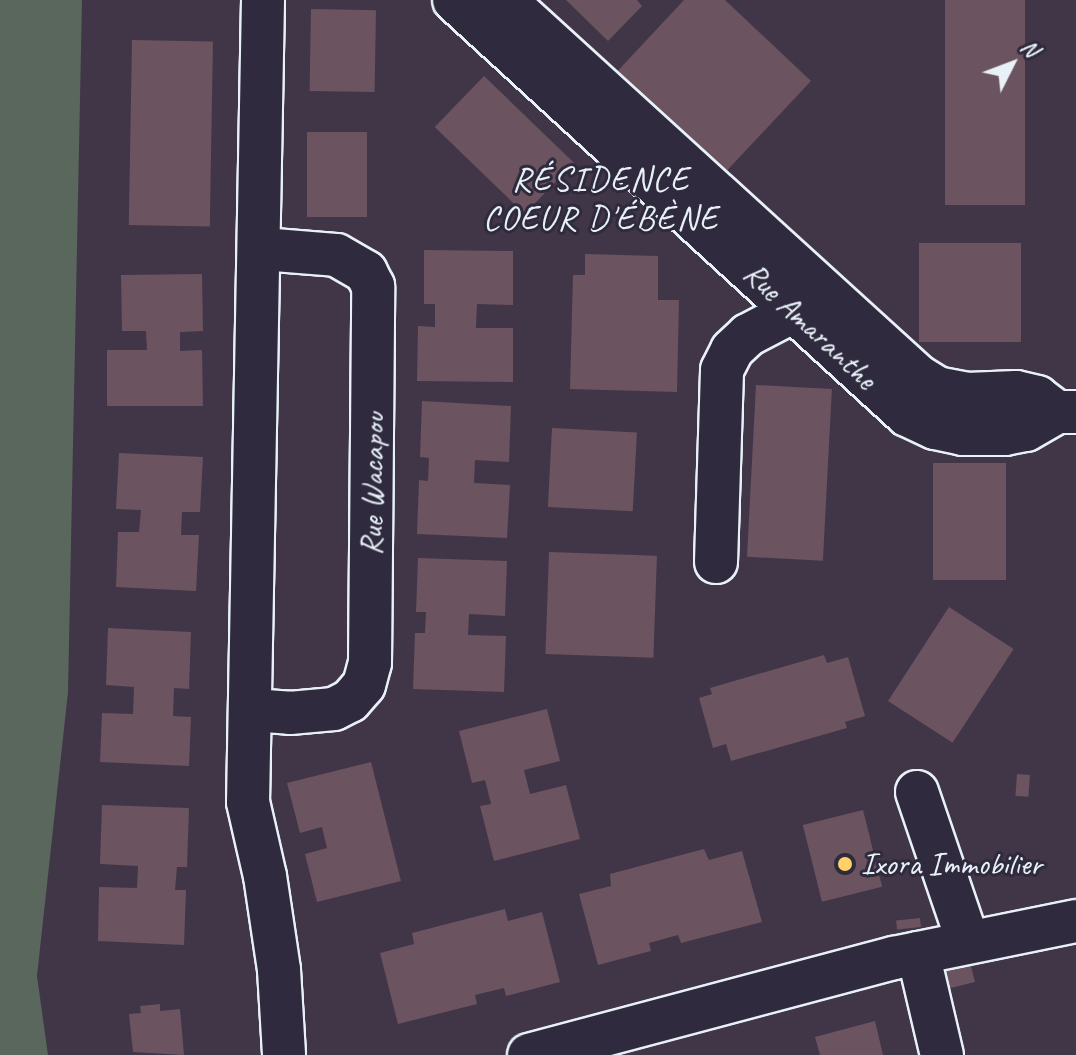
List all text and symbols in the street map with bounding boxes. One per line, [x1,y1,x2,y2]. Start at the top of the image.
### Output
north arrow [972,24,1052,104]
text: N [1015,34,1045,62]
district label: RÉSIDENCE COEUR D'ÉBÈNE [483,158,719,238]
street label: Rue Amaranthe [735,255,885,397]
street label: Rue Wacapou [353,412,393,556]
place label: Ixora Immobilier [861,845,1043,883]
marker: Ixora Immobilier [836,855,854,873]

